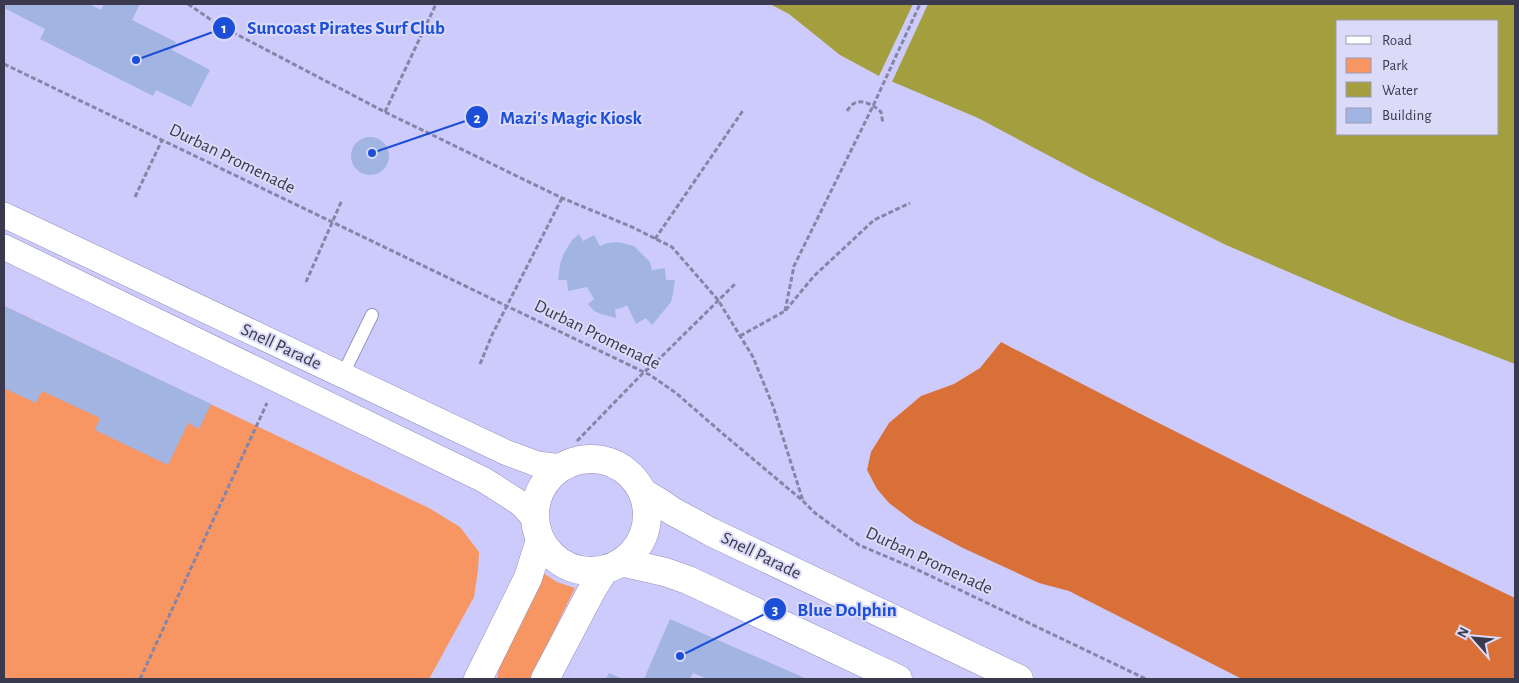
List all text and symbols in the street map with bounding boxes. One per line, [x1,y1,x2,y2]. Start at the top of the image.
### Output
callout: Suncoast Pirates Surf Club [212,11,455,45]
text: Suncoast Pirates Surf Club [247,19,445,38]
legend [1336,20,1499,135]
text: 1 [221,21,227,36]
text: Road [1382,33,1412,48]
text: Park [1382,58,1408,73]
text: Water [1382,83,1418,98]
callout: Mazi's Magic Kiosk [465,100,652,134]
text: Building [1382,108,1432,123]
text: Mazi's Magic Kiosk [500,109,643,128]
text: 2 [473,111,481,126]
street label: Durban Promenade [166,121,298,197]
street label: Durban Promenade [531,297,663,373]
street label: Snell Parade [238,321,324,373]
street label: Durban Promenade [863,524,995,598]
street label: Snell Parade [718,529,804,583]
callout: Blue Dolphin [763,592,907,626]
text: Blue Dolphin [797,601,897,620]
text: 3 [772,603,778,618]
north arrow [1449,613,1499,663]
text: N [1455,625,1472,640]

